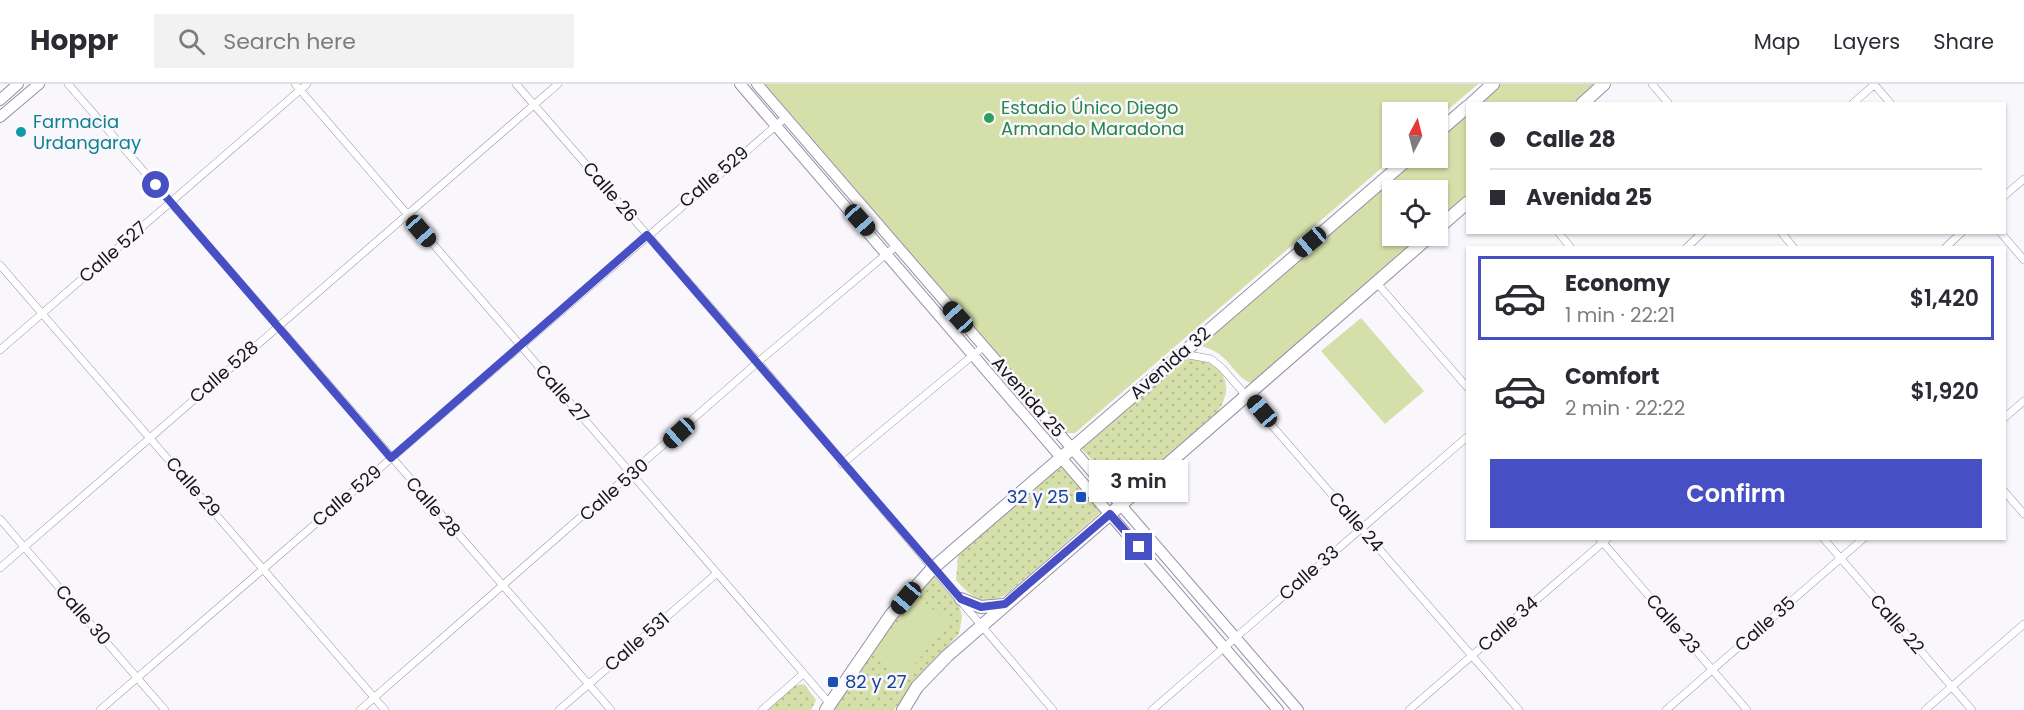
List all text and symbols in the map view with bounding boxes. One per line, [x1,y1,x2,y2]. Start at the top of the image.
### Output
search box [154,14,574,68]
text: Hoppr [30,21,118,60]
icon: search [175,25,208,58]
text: Search here [223,26,356,57]
text: Map [1754,27,1800,56]
text: Layers [1833,27,1900,56]
text: Share [1933,27,1994,56]
place label: Estadio Único Diego Armando Maradona [1001,95,1185,141]
north arrow [1382,102,1448,168]
map controls [1382,102,1448,246]
place label: Farmacia Urdangaray [33,109,141,155]
marker: Estadio Único Diego Armando Maradona [982,111,996,125]
text: Calle 28 [1526,124,1616,155]
marker: Farmacia Urdangaray [14,125,28,139]
street label: Calle 529 [674,140,754,213]
street label: Calle 26 [577,156,644,227]
route start [142,171,169,198]
button: locate [1382,180,1448,246]
text: Avenida 25 [1526,182,1652,213]
car [841,201,879,239]
car [402,212,440,250]
street label: Calle 527 [73,215,152,288]
car [1290,224,1330,260]
text: Economy [1565,268,1670,299]
icon: car [1493,271,1547,325]
text: $1,420 [1910,283,1979,314]
car [939,298,977,336]
text: 1 min · 22:21 [1565,301,1675,329]
street label: Avenida 32 [1124,321,1215,405]
street label: Calle 528 [184,335,264,409]
street label: Avenida 25 [986,351,1071,443]
street label: Calle 27 [530,359,595,429]
text: Comfort [1565,361,1659,392]
icon: car [1493,364,1547,418]
text: $1,920 [1910,376,1979,407]
car [1244,391,1280,431]
text: 2 min · 22:22 [1565,394,1685,422]
car [660,414,698,452]
street label: Calle 29 [160,451,227,522]
street label: Calle 530 [574,453,654,527]
street label: Calle 529 [307,459,387,532]
button: Confirm [1490,459,1982,528]
callout: 3 min [1090,460,1188,502]
text: 3 min [1110,467,1167,495]
street label: Calle 28 [400,471,467,542]
place label: 32 y 25 [1007,484,1069,509]
street label: Calle 24 [1323,486,1390,557]
marker: 32 y 25 [1074,490,1088,504]
route end [1125,533,1152,560]
street label: Calle 33 [1273,540,1344,606]
car [888,578,924,618]
street label: Calle 30 [50,579,117,650]
street label: Calle 23 [1640,588,1706,659]
street label: Calle 22 [1864,588,1930,659]
street label: Calle 34 [1472,590,1543,657]
street label: Calle 35 [1729,590,1800,657]
street label: Calle 531 [599,606,675,677]
place label: 82 y 27 [845,669,907,694]
marker: 82 y 27 [826,675,840,689]

